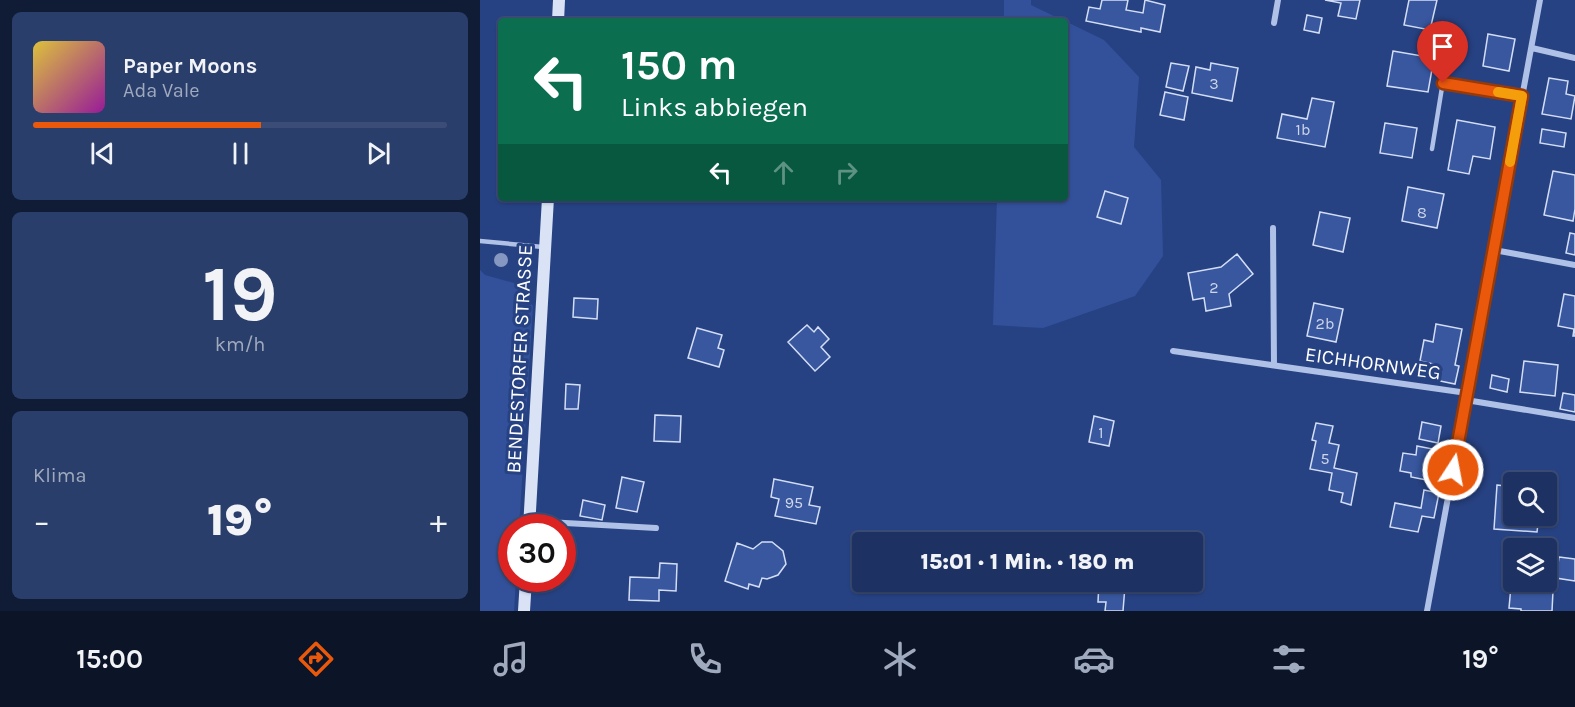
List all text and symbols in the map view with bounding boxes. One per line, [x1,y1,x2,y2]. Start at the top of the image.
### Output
pin [1417,21,1468,83]
icon: arrive [1426,30,1459,63]
text: 150 m [621,40,737,90]
icon: left [522,42,600,120]
text: Paper Moons [123,53,257,79]
house number: 3 [1209,74,1219,93]
text: Ada Vale [123,79,200,102]
text: Links abbiegen [621,91,808,123]
house number: 1b [1296,120,1310,139]
icon: previous [86,137,119,170]
icon: pause [224,137,257,170]
icon: next [362,137,395,170]
icon: left [704,156,737,189]
icon: ahead [767,156,800,189]
icon: right [830,156,863,189]
house number: 8 [1417,203,1427,222]
street label: BENDESTORFER STRASSE [502,244,537,474]
text: 19 [202,248,278,340]
house number: 2 [1209,278,1219,297]
house number: 2b [1316,314,1334,333]
text: km/h [215,333,265,356]
street label: EICHHORNWEG [1304,343,1442,384]
house number: 1 [1098,423,1104,442]
position arrow [1421,438,1485,502]
house number: 5 [1320,449,1330,468]
text: Klima [33,464,86,487]
map controls [1503,472,1557,592]
button: search [1503,472,1557,526]
house number: 95 [785,493,803,512]
text: 19° [207,494,273,546]
text: − [33,502,50,540]
text: + [430,502,447,540]
speed limit sign: 30 [498,514,576,592]
button: layers [1503,538,1557,592]
text: 15:01 · 1 Min. · 180 m [921,549,1134,575]
icon: directions [295,638,337,680]
icon: music [490,638,532,680]
icon: phone [684,638,726,680]
icon: climate [879,638,921,680]
icon: car [1073,638,1115,680]
icon: filters [1268,638,1310,680]
text: 15:00 [76,643,143,675]
text: 19° [1462,643,1499,675]

